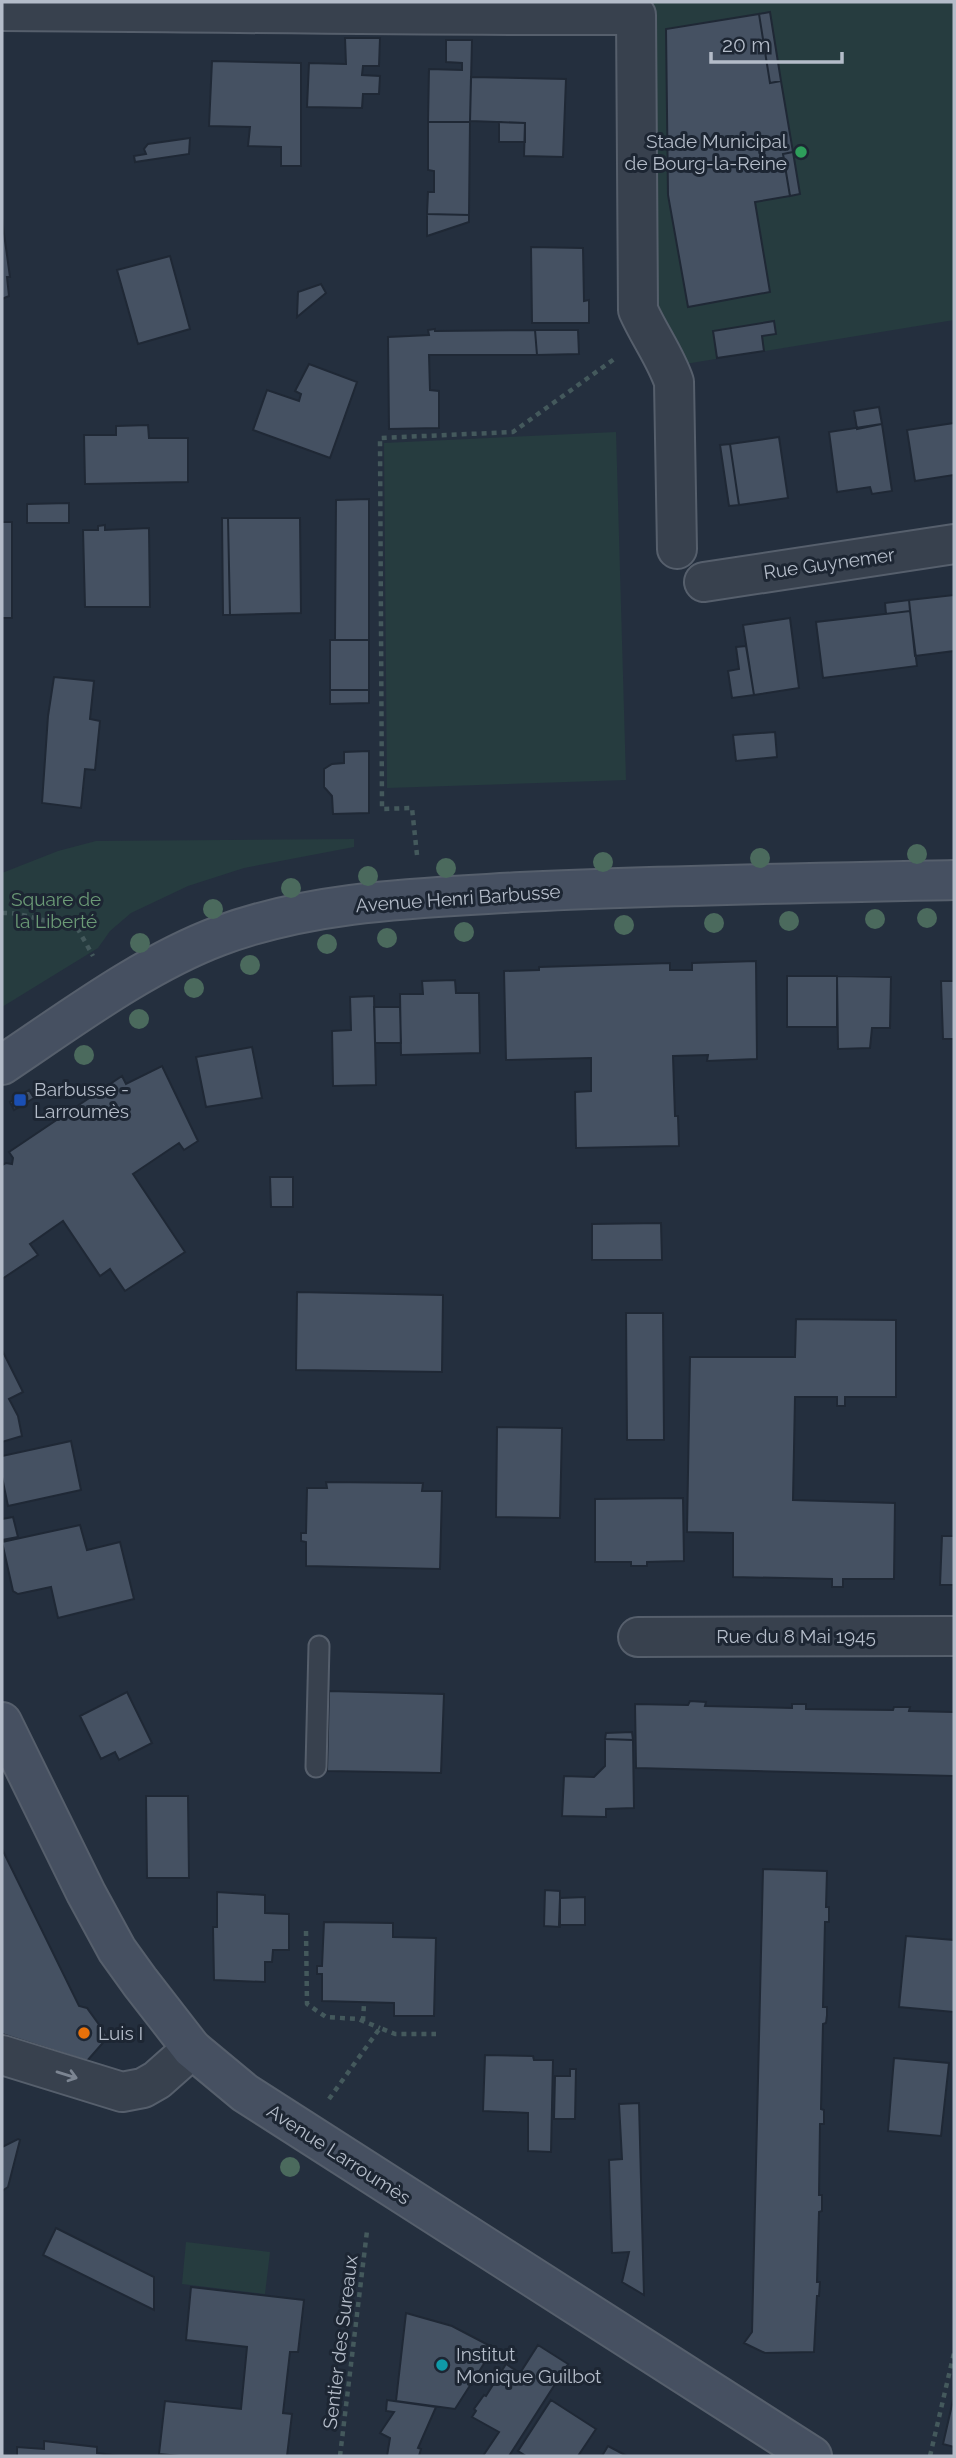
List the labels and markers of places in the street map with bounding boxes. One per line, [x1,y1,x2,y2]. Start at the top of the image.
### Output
place label: Stade Municipal de Bourg-la-Reine [625,130,788,174]
marker: Stade Municipal de Bourg-la-Reine [793,144,809,160]
place label: Barbusse - Larroumès [34,1078,129,1122]
marker: Barbusse - Larroumès [12,1092,28,1108]
place label: Luis I [98,2022,143,2044]
marker: Luis I [76,2025,92,2041]
place label: Institut Monique Guilbot [456,2343,602,2387]
marker: Institut Monique Guilbot [434,2357,450,2373]

